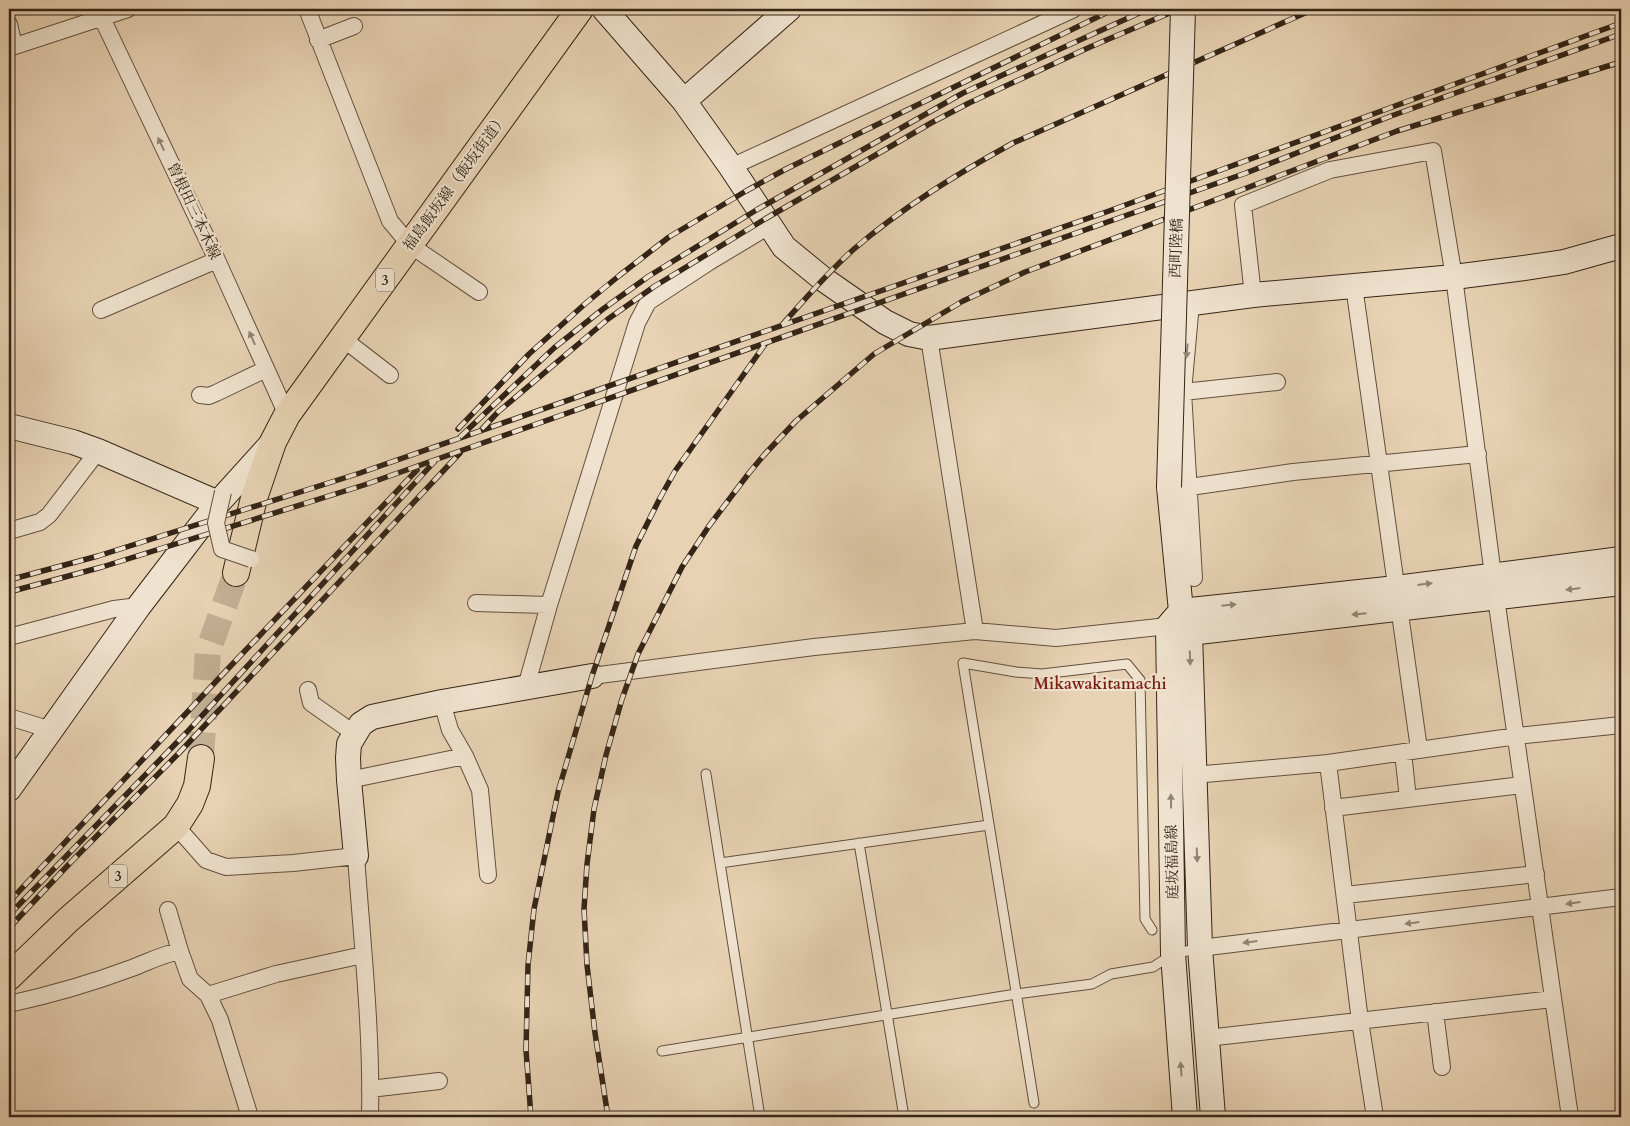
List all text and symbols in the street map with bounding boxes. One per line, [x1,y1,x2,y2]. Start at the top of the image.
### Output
street label: 福島飯坂線（飯坂街道） [398,109,512,255]
one-way arrow [157,136,166,151]
street label: 曽根田三本木線 [163,159,225,263]
street label: 西町陸橋 [1165,218,1187,278]
road number: 3 [376,268,394,292]
one-way arrow [248,331,256,345]
one-way arrow [1182,344,1190,360]
one-way arrow [1418,580,1434,588]
one-way arrow [1565,585,1581,593]
one-way arrow [1221,601,1237,609]
one-way arrow [1351,610,1367,618]
one-way arrow [1187,650,1195,666]
district label: Mikawakitamachi [1034,673,1166,695]
one-way arrow [1167,793,1175,809]
street label: 庭坂福島線 [1161,824,1183,900]
one-way arrow [1193,847,1201,863]
road number: 3 [109,864,127,888]
one-way arrow [1565,899,1581,907]
one-way arrow [1403,919,1419,927]
one-way arrow [1242,938,1258,946]
one-way arrow [1177,1060,1185,1076]

